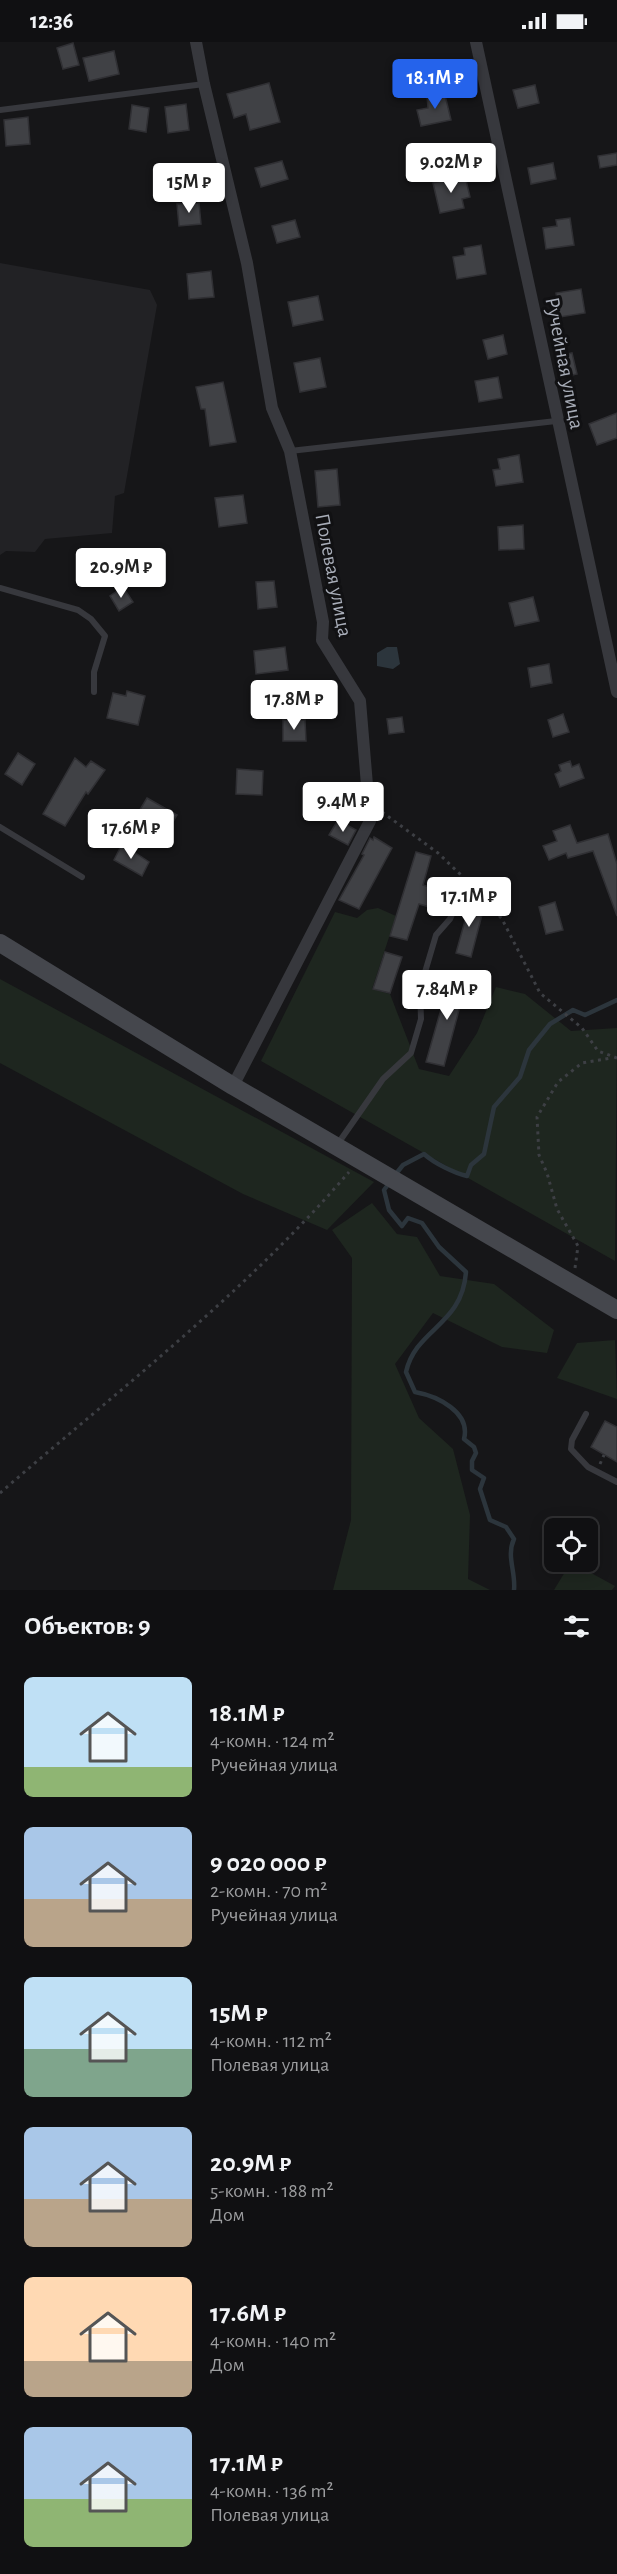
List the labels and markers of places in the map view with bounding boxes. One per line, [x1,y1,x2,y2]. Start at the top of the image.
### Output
pin: 18.1M ₽ [380,59,490,110]
pin: 9.02M ₽ [396,143,506,194]
pin: 15M ₽ [147,163,231,214]
pin: 20.9M ₽ [66,548,176,599]
pin: 17.8M ₽ [239,680,349,731]
pin: 9.4M ₽ [294,782,392,833]
pin: 17.6M ₽ [76,809,186,860]
pin: 17.1M ₽ [414,877,524,928]
pin: 7.84M ₽ [392,970,502,1021]

